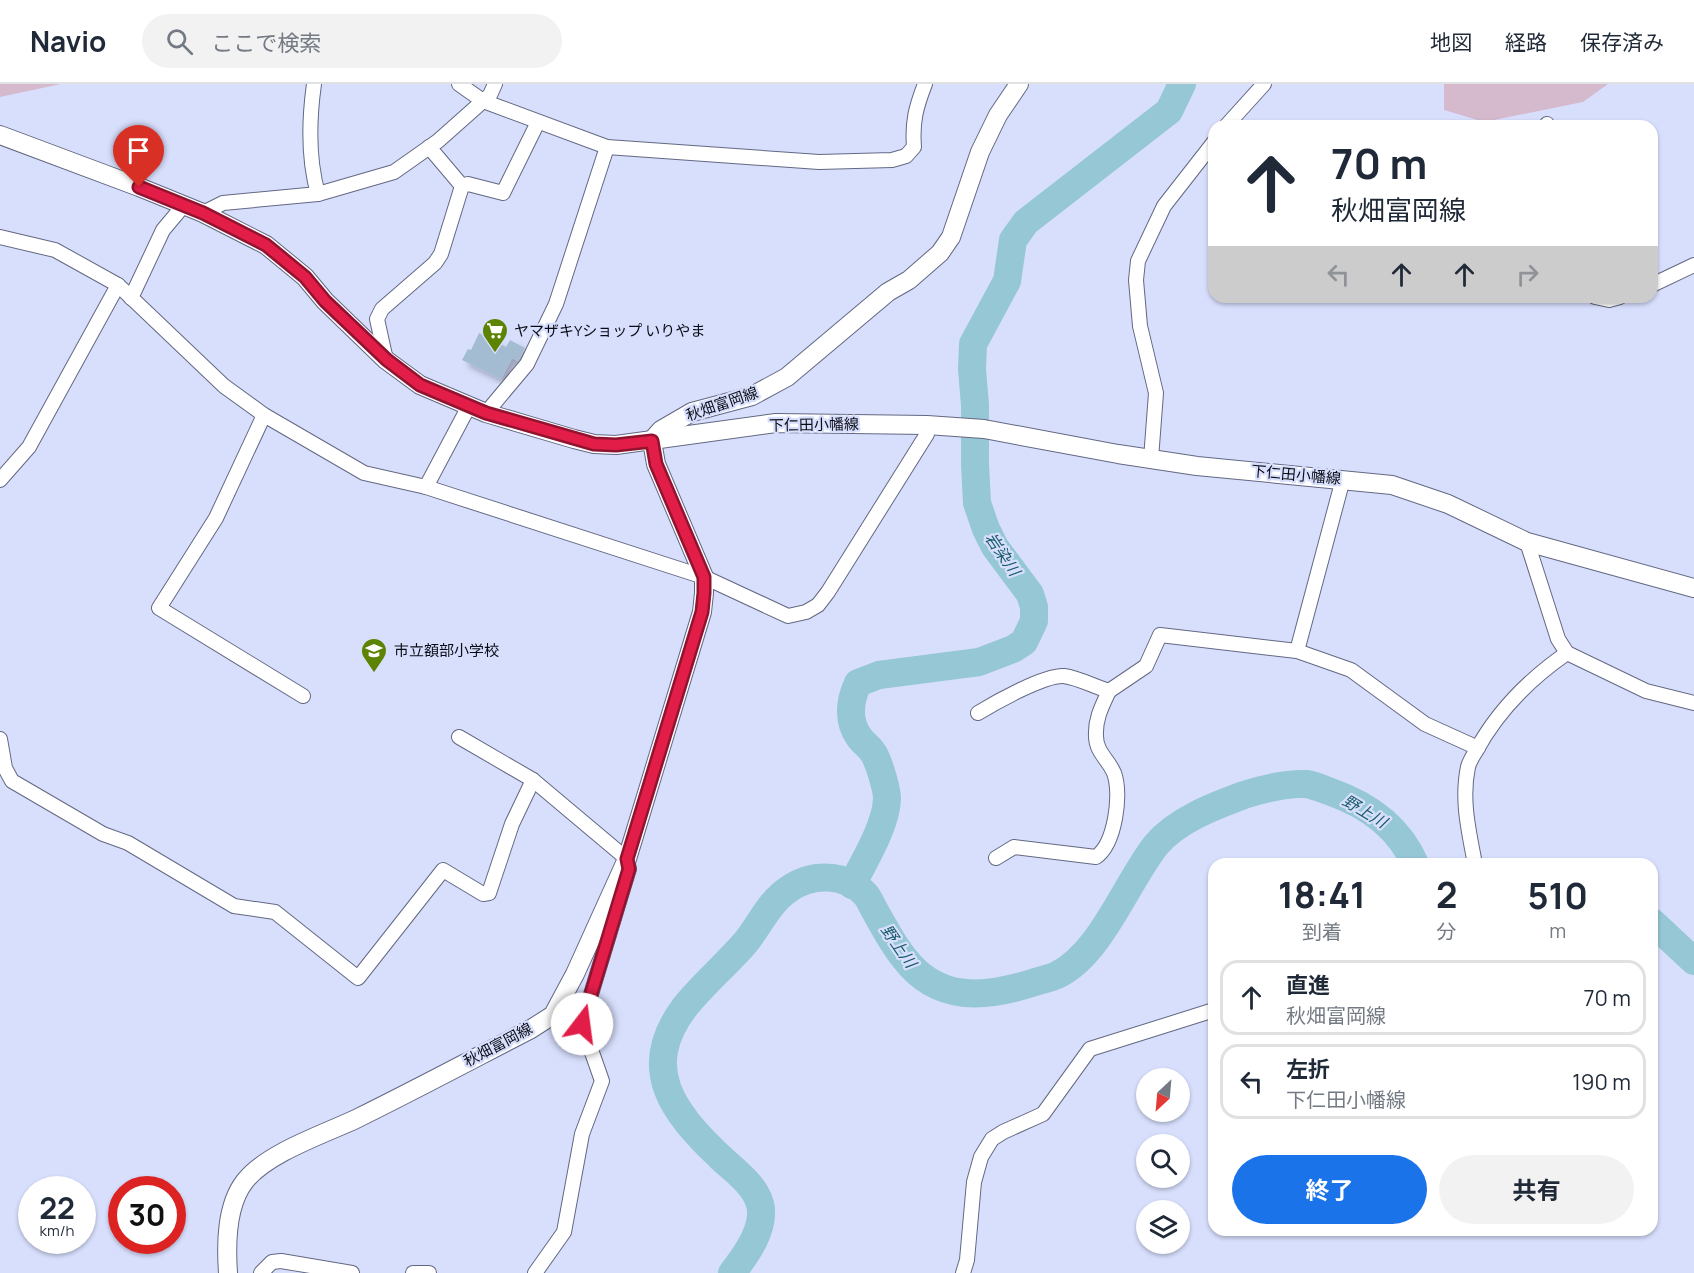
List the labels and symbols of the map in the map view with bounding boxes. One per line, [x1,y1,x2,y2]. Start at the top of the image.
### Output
pin [113,125,164,187]
supermarket icon: ヤマザキYショップ いりやま [480,316,510,354]
place label: ヤマザキYショップ いりやま [514,320,705,341]
street label: 秋畑富岡線 [683,381,761,426]
street label: 下仁田小幡線 [769,413,859,436]
street label: 下仁田小幡線 [1250,460,1342,489]
water label: 岩染川 [980,528,1027,582]
school or university icon: 市立額部小学校 [359,636,389,674]
place label: 市立額部小学校 [394,640,499,661]
water label: 野上川 [1339,789,1393,834]
water label: 野上川 [876,920,923,974]
position arrow [550,992,614,1056]
street label: 秋畑富岡線 [460,1018,536,1071]
north arrow [1136,1068,1190,1122]
speed limit sign: 30 [108,1176,186,1254]

